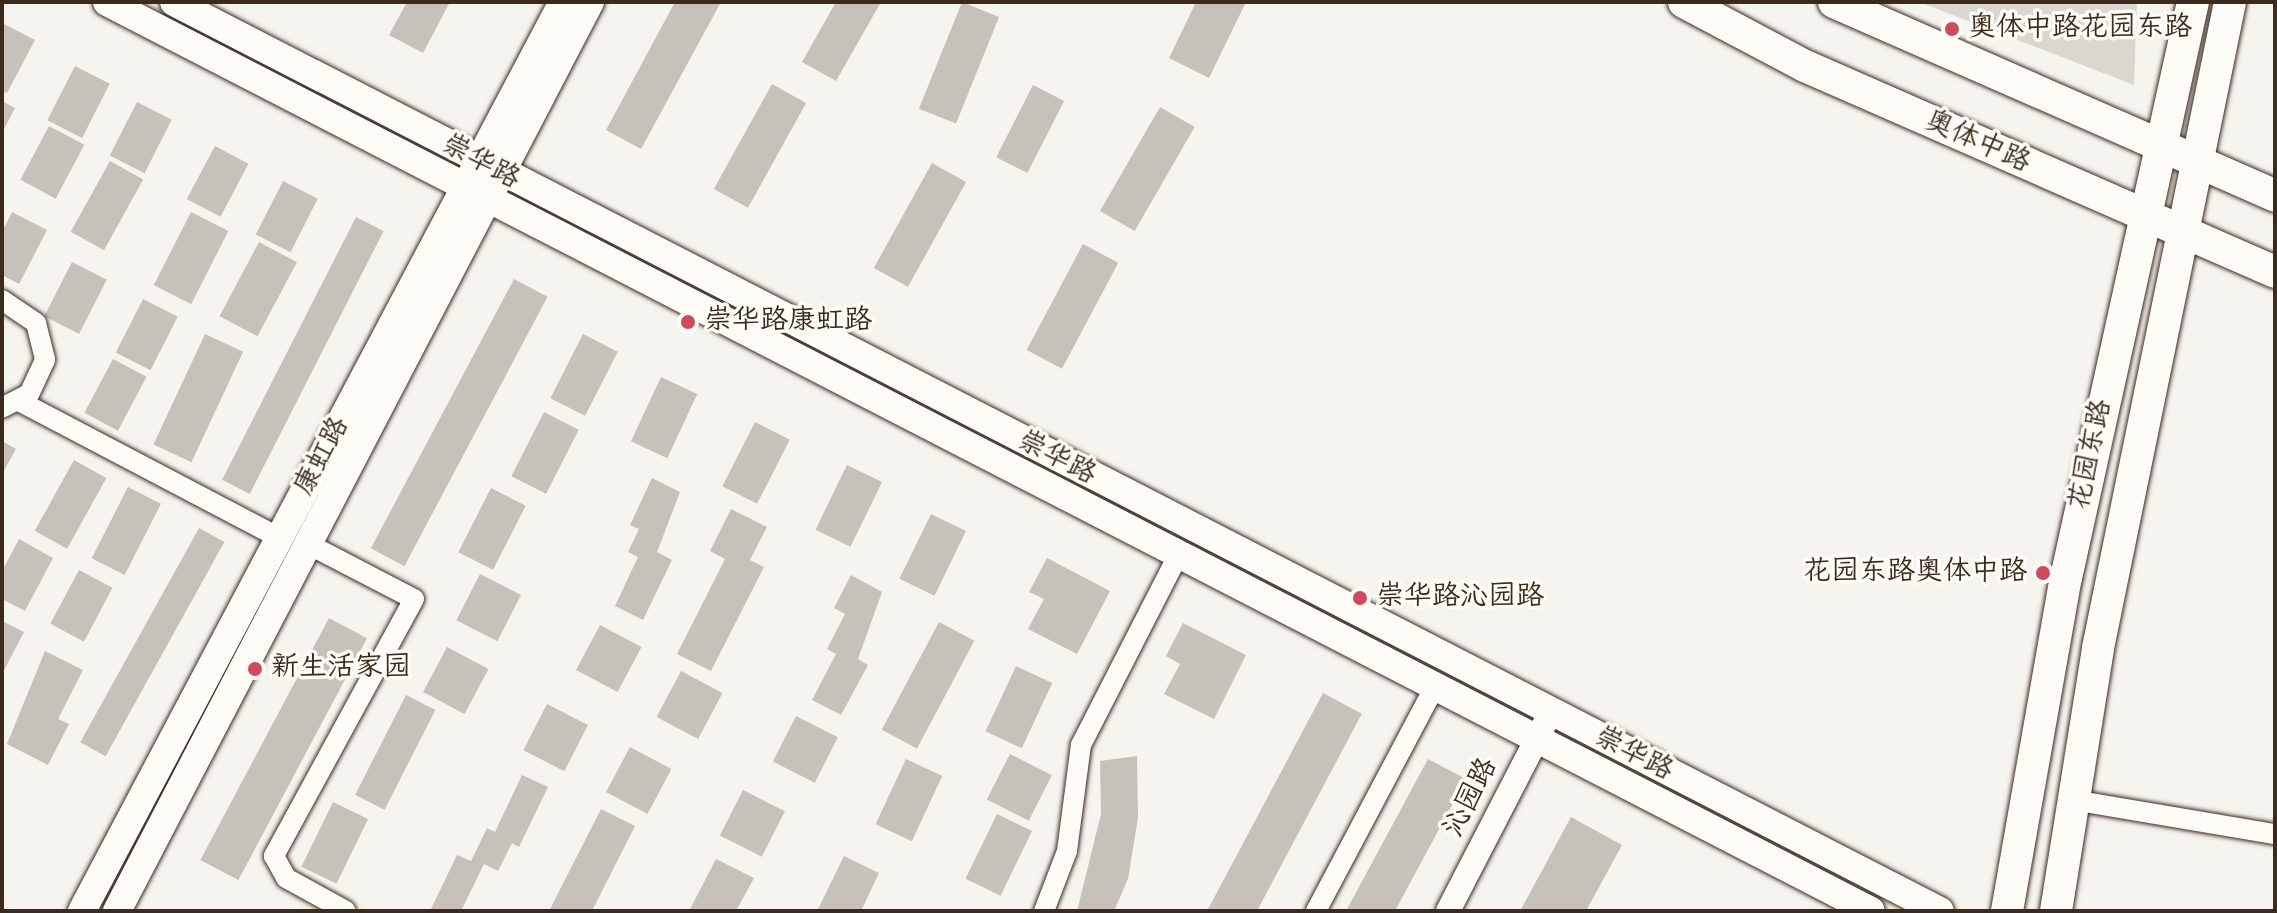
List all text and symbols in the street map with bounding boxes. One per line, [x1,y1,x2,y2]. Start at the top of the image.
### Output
place label: 奥体中路花园东路 [1968,12,2192,46]
marker: 奥体中路花园东路 [1943,20,1961,38]
street label: 奥体中路 [1919,105,2035,181]
street label: 崇华路 [435,128,525,198]
place label: 崇华路康虹路 [704,305,872,339]
marker: 崇华路康虹路 [679,313,697,331]
street label: 花园东路 [2064,397,2120,513]
street label: 康虹路 [288,412,358,502]
street label: 崇华路 [1011,425,1101,493]
place label: 花园东路奥体中路 [1803,556,2027,590]
marker: 花园东路奥体中路 [2034,564,2052,582]
place label: 崇华路沁园路 [1376,581,1544,615]
marker: 崇华路沁园路 [1351,589,1369,607]
place label: 新生活家园 [271,652,411,686]
marker: 新生活家园 [246,660,264,678]
street label: 崇华路 [1588,721,1678,789]
street label: 沁园路 [1438,753,1506,843]

